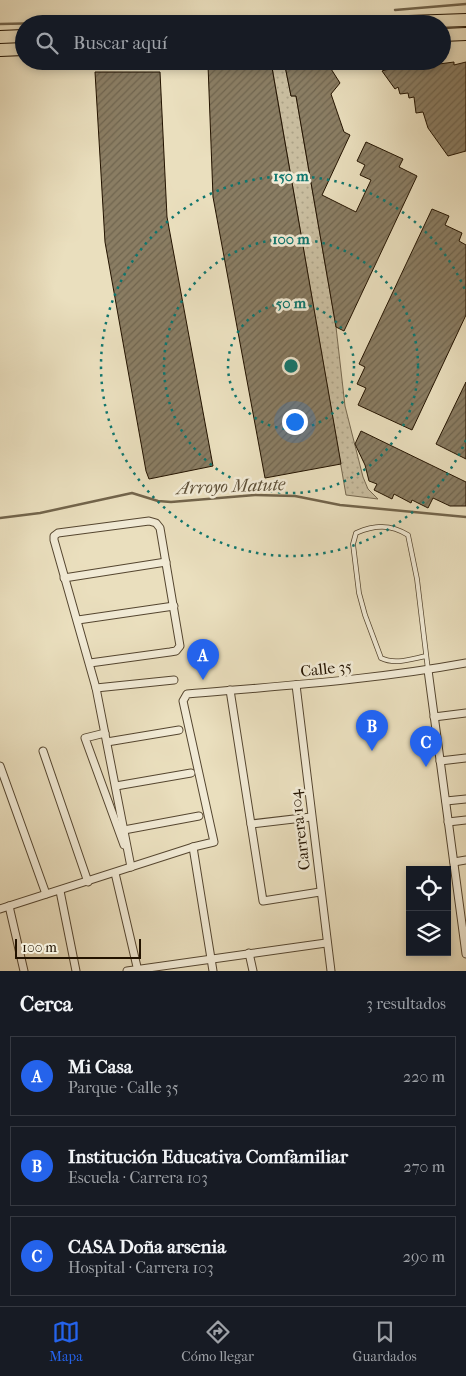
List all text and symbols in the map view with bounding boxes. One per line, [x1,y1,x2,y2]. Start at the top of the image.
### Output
search box [15,15,451,70]
icon: search [33,29,61,57]
text: Buscar aquí [73,32,167,54]
text: 150 m [273,167,309,185]
text: 100 m [272,230,310,248]
text: 50 m [276,294,307,312]
centre of rings [282,357,300,375]
your location [282,409,308,435]
water label: Arroyo Matute [174,474,286,499]
pin: A [187,639,219,680]
street label: Calle 35 [299,656,353,681]
pin: B [356,710,388,751]
pin: C [410,726,442,767]
street label: Carrera 104 [285,788,314,871]
map controls [406,866,451,956]
button: locate [406,866,451,911]
button: layers [406,911,451,956]
scale bar [15,936,141,959]
text: 100 m [22,939,57,956]
text: Cerca [20,992,72,1016]
text: 3 resultados [366,994,446,1013]
text: Mi Casa [68,1056,132,1078]
text: A [32,1067,42,1086]
text: 220 m [403,1067,445,1086]
text: Parque · Calle 35 [68,1078,179,1097]
text: Institución Educativa Comfamiliar [68,1146,348,1168]
text: B [32,1157,42,1176]
text: 270 m [404,1157,445,1176]
text: Escuela · Carrera 103 [68,1168,208,1187]
text: CASA Doña arsenia [68,1236,226,1258]
text: C [32,1247,42,1266]
text: 290 m [403,1247,445,1266]
text: Hospital · Carrera 103 [68,1258,214,1277]
tab: Mapa [49,1318,83,1365]
tab: Cómo llegar [181,1318,254,1365]
tab: Guardados [353,1318,417,1365]

